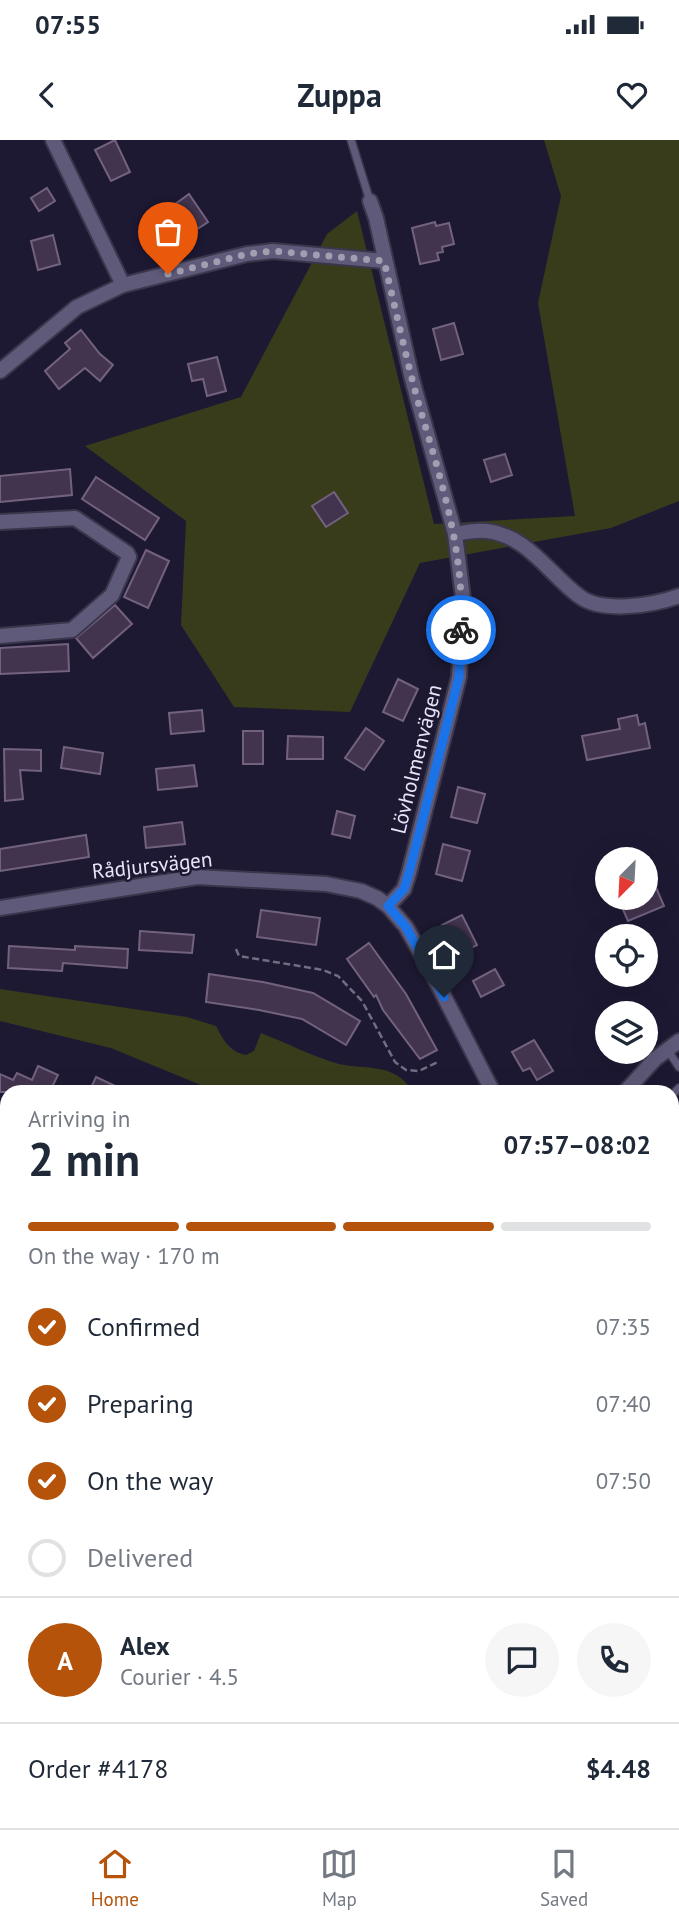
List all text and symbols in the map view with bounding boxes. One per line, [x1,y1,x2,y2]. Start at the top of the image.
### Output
text: 07:55 [35,8,101,41]
text: Zuppa [297,74,382,116]
icon: back [28,76,66,114]
icon: heart [613,76,651,114]
pin [138,202,198,274]
icon: bag [149,213,187,251]
courier [426,595,496,665]
icon: bike [442,611,480,649]
street label: Lövholmenvägen [384,682,448,836]
street label: Rådjursvägen [90,845,214,885]
north arrow [595,847,658,910]
map controls [595,847,658,1064]
button: locate [595,924,658,987]
pin [414,925,474,997]
icon: home [425,936,463,974]
button: layers [595,1001,658,1064]
text: Arriving in [28,1104,130,1133]
text: 07:57–08:02 [504,1128,651,1161]
text: 2 min [28,1129,140,1189]
text: On the way · 170 m [28,1241,220,1270]
icon: check [28,1308,66,1346]
text: Confirmed [87,1310,200,1343]
text: 07:35 [596,1312,651,1341]
icon: check [28,1385,66,1423]
text: Preparing [87,1387,194,1420]
text: 07:40 [596,1389,651,1418]
icon: check [28,1462,66,1500]
text: On the way [87,1464,213,1497]
text: 07:50 [596,1466,651,1495]
text: Delivered [87,1541,193,1574]
button: chat [485,1623,559,1697]
button: phone [577,1623,651,1697]
text: Alex [120,1629,170,1662]
text: A [57,1644,73,1677]
text: Courier · 4.5 [120,1662,239,1691]
text: Order #4178 [28,1752,168,1785]
text: $4.48 [586,1752,651,1785]
tab: Home [91,1845,139,1911]
tab: Map [320,1845,358,1911]
tab: Saved [540,1845,588,1911]

